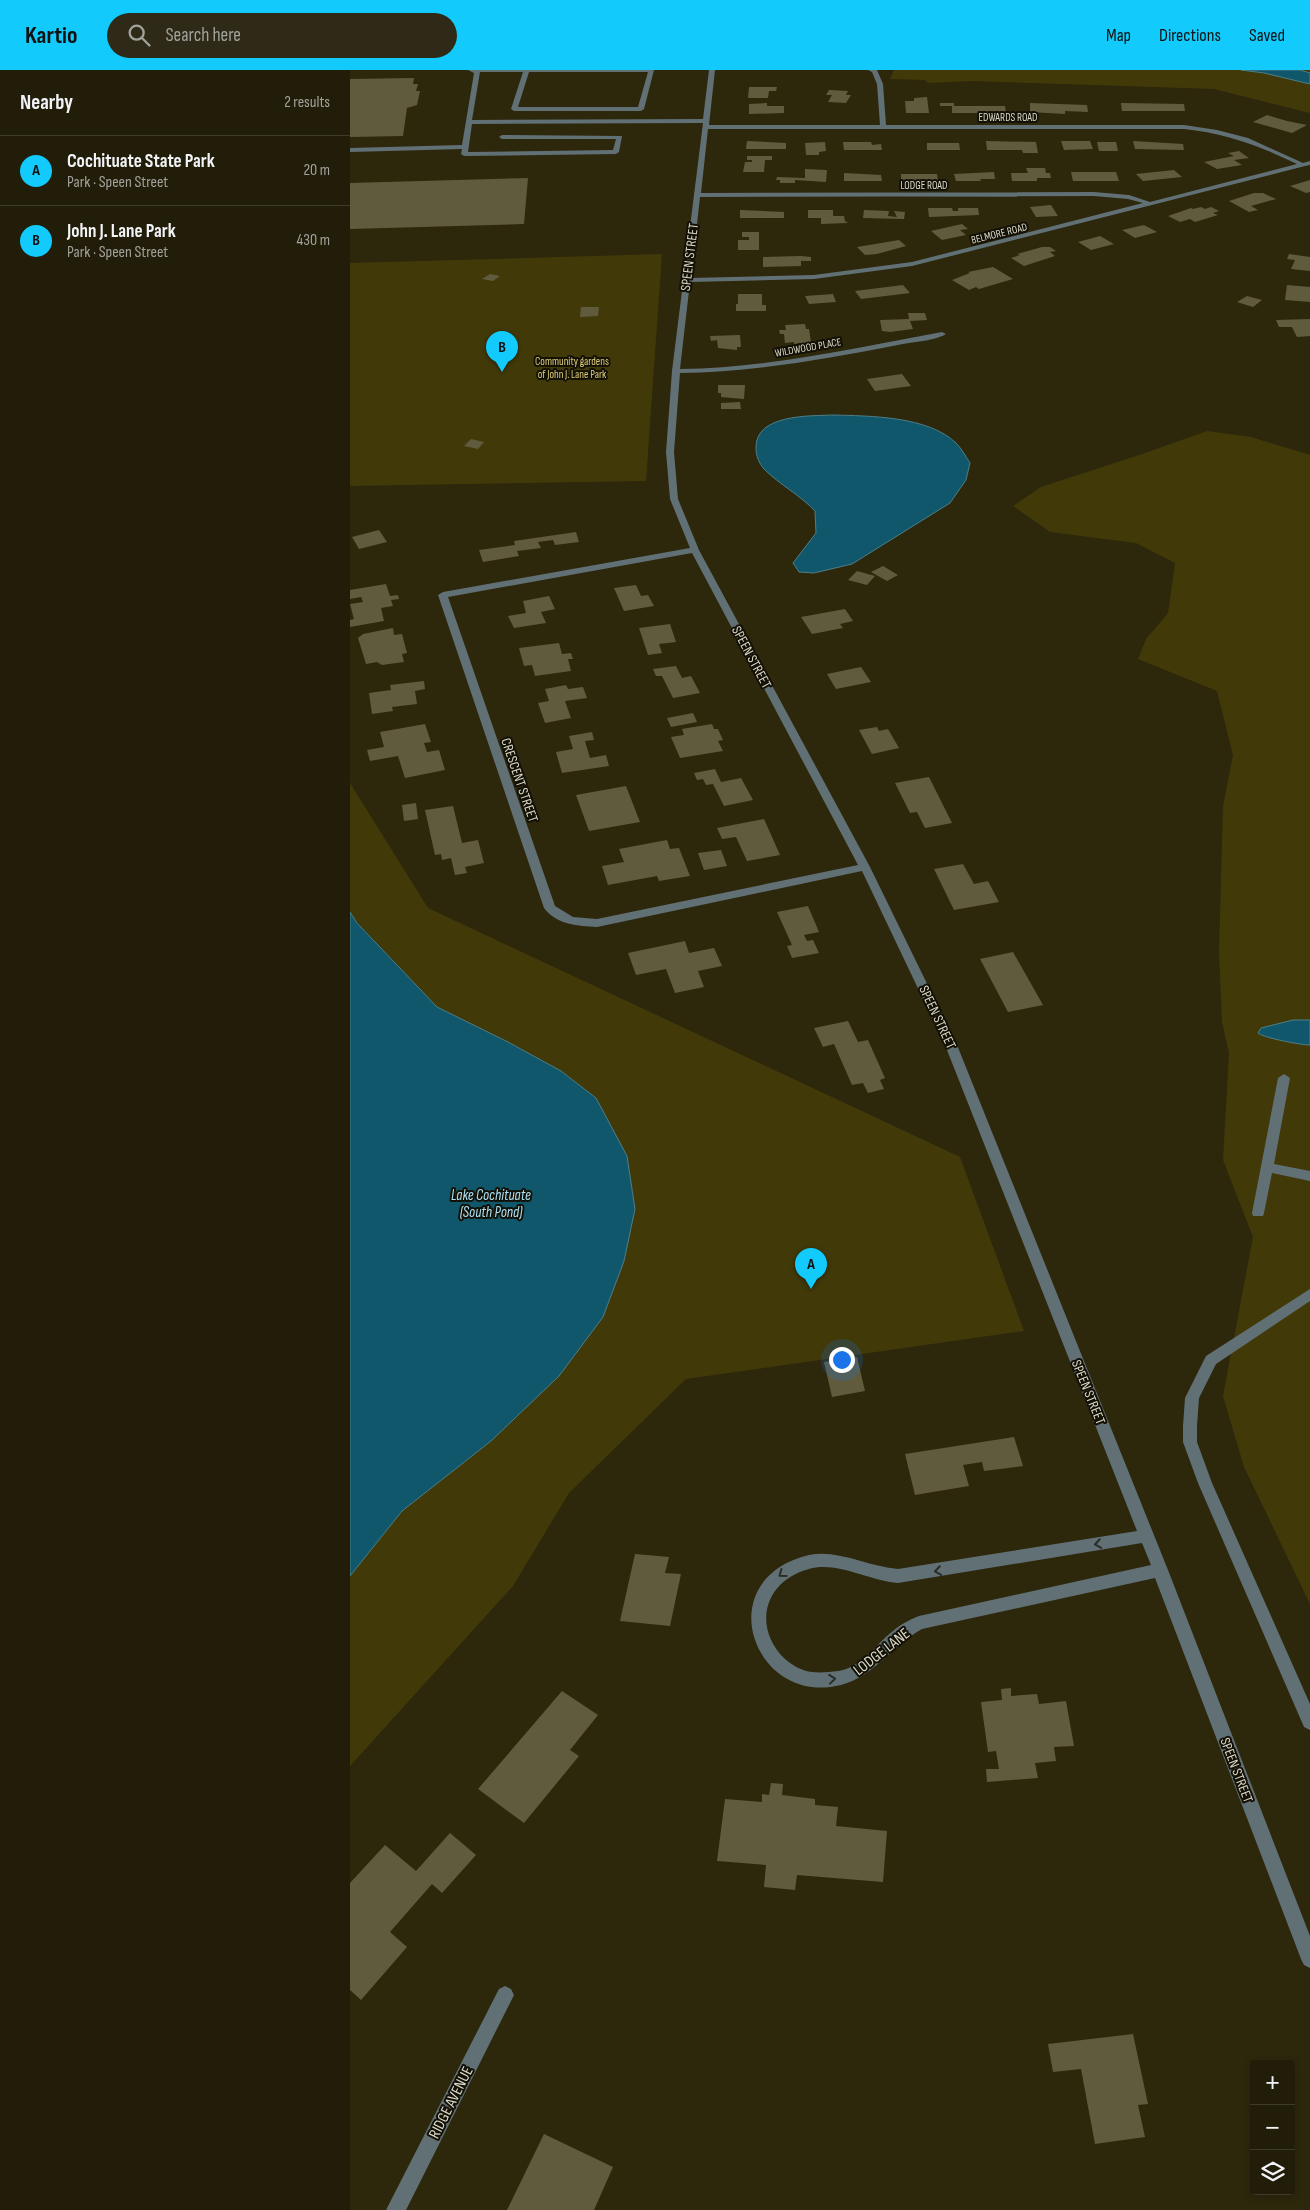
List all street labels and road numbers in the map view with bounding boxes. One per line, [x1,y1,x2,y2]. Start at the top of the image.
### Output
street label: EDWARDS ROAD [979,111,1037,124]
street label: LODGE ROAD [900,179,948,192]
street label: BELMORE ROAD [970,220,1028,247]
street label: SPEEN STREET [677,222,702,292]
street label: WILDWOOD PLACE [774,335,842,360]
street label: SPEEN STREET [728,623,775,692]
street label: CRESCENT STREET [497,736,542,825]
street label: SPEEN STREET [915,983,960,1052]
street label: SPEEN STREET [1068,1357,1109,1427]
street label: LODGE LANE [850,1624,914,1680]
street label: SPEEN STREET [1216,1735,1257,1805]
street label: RIDGE AVENUE [425,2063,478,2142]

